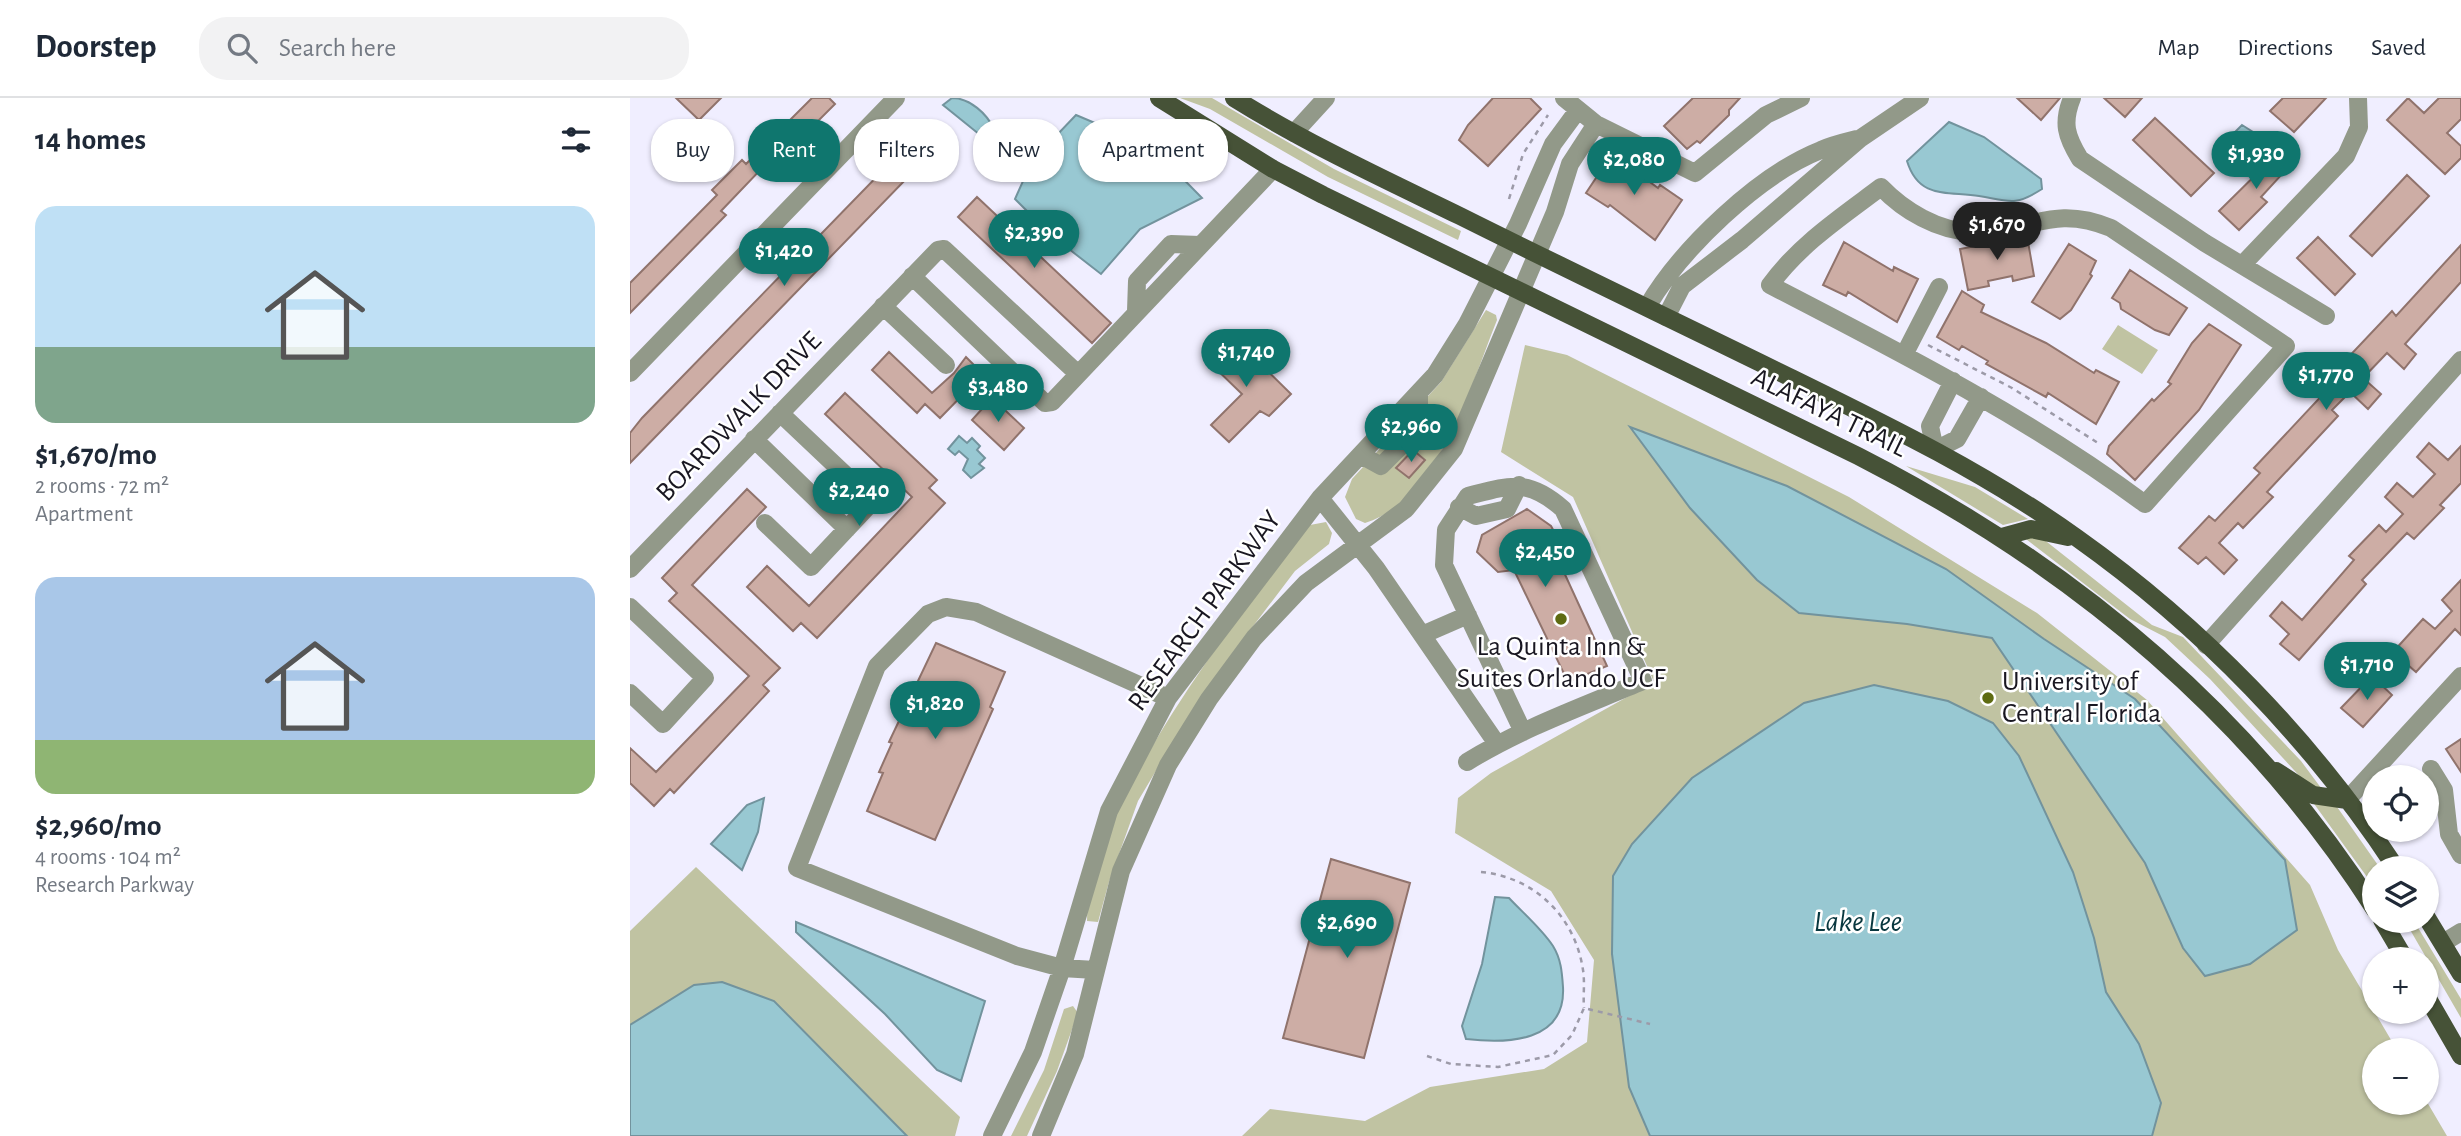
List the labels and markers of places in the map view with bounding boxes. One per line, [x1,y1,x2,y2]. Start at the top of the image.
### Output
pin: $1,930 [2199,132,2313,191]
pin: $2,080 [1577,138,1691,197]
pin: $1,670 [1940,202,2054,262]
pin: $2,390 [977,211,1091,270]
pin: $1,420 [727,228,841,288]
pin: $1,740 [1189,330,1303,389]
pin: $1,770 [2269,352,2383,412]
pin: $3,480 [941,364,1055,424]
pin: $2,960 [1354,404,1468,464]
pin: $2,240 [802,468,916,528]
pin: $2,450 [1488,530,1602,589]
marker: La Quinta Inn & Suites Orlando UCF [1553,611,1569,627]
place label: La Quinta Inn & Suites Orlando UCF [1457,633,1666,693]
pin: $1,710 [2310,642,2424,702]
place label: University of Central Florida [2002,668,2161,728]
pin: $1,820 [878,682,992,741]
marker: University of Central Florida [1980,690,1996,706]
pin: $2,690 [1290,900,1404,960]

